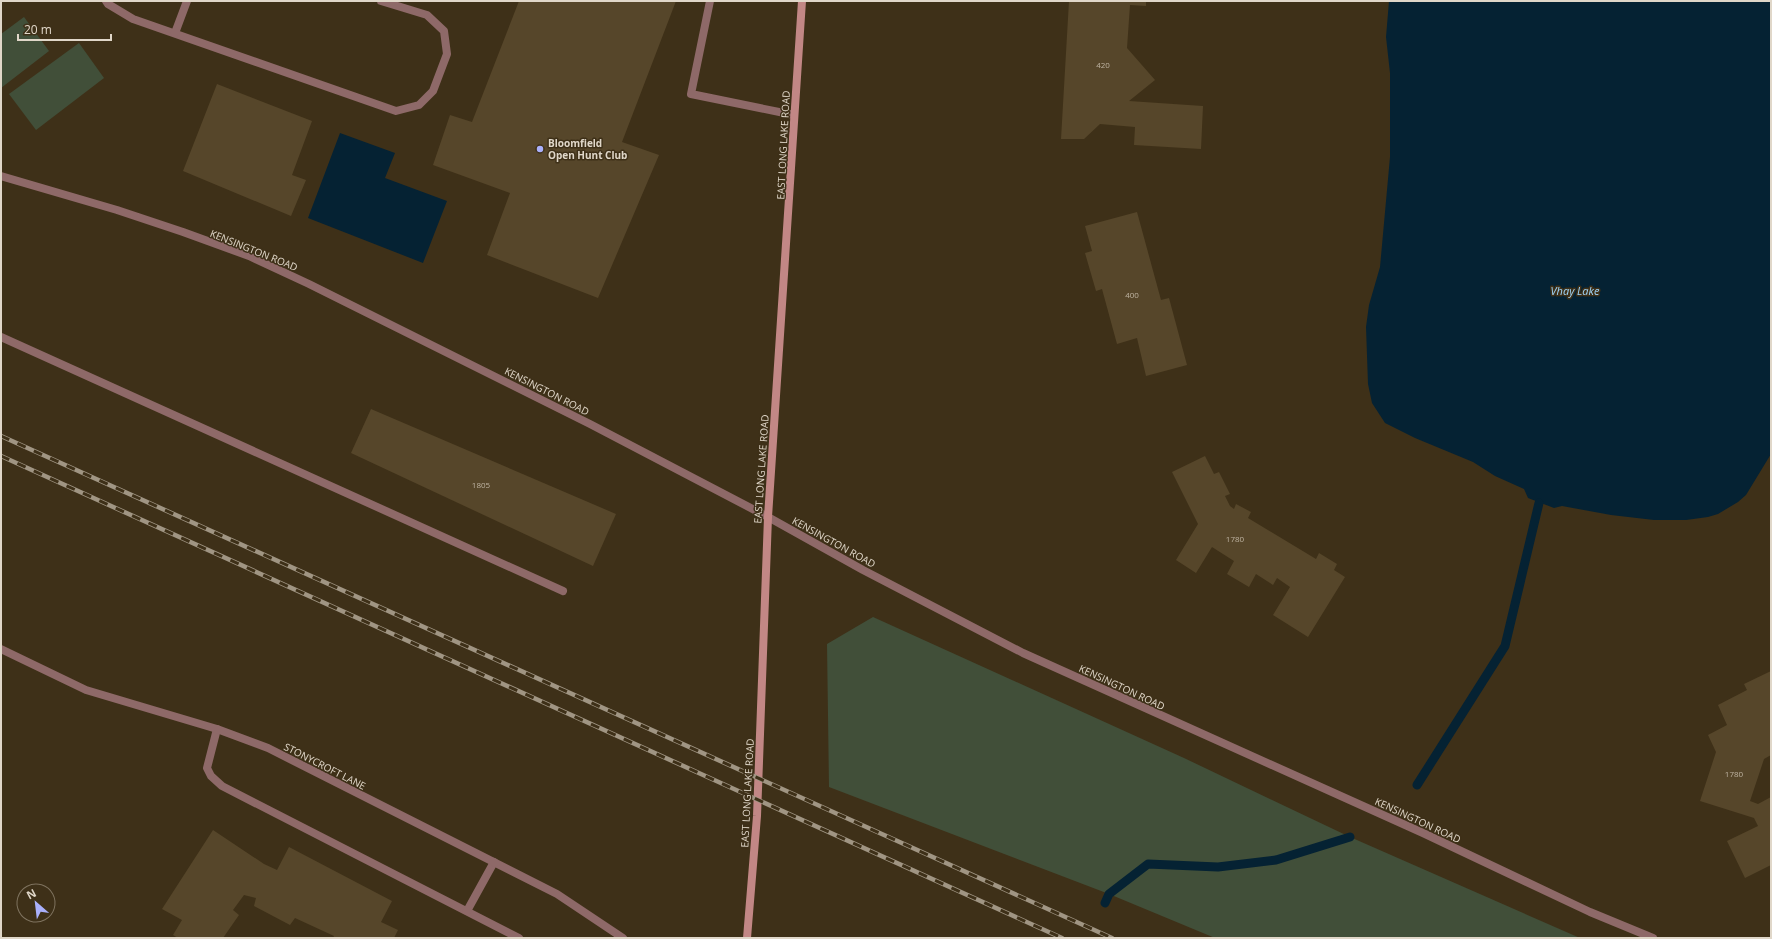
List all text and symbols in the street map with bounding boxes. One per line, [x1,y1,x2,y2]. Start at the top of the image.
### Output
scale bar [18,16,111,42]
text: 20 m [24,21,52,38]
house number: 420 [1096,59,1110,70]
street label: EAST LONG LAKE ROAD [773,90,793,200]
place label: Bloomfield Open Hunt Club [548,136,627,162]
marker: Bloomfield Open Hunt Club [535,144,545,154]
street label: KENSINGTON ROAD [208,226,300,274]
water label: Vhay Lake [1551,283,1600,298]
house number: 400 [1125,289,1139,300]
street label: KENSINGTON ROAD [502,364,592,418]
street label: EAST LONG LAKE ROAD [750,414,772,524]
house number: 1805 [472,479,491,490]
street label: KENSINGTON ROAD [790,513,878,571]
house number: 1780 [1226,533,1245,544]
street label: KENSINGTON ROAD [1077,661,1167,713]
street label: EAST LONG LAKE ROAD [737,738,757,848]
street label: STONYCROFT LANE [282,739,368,793]
house number: 1780 [1725,768,1744,779]
street label: KENSINGTON ROAD [1373,794,1463,846]
north arrow [16,883,56,923]
text: N [24,885,39,902]

